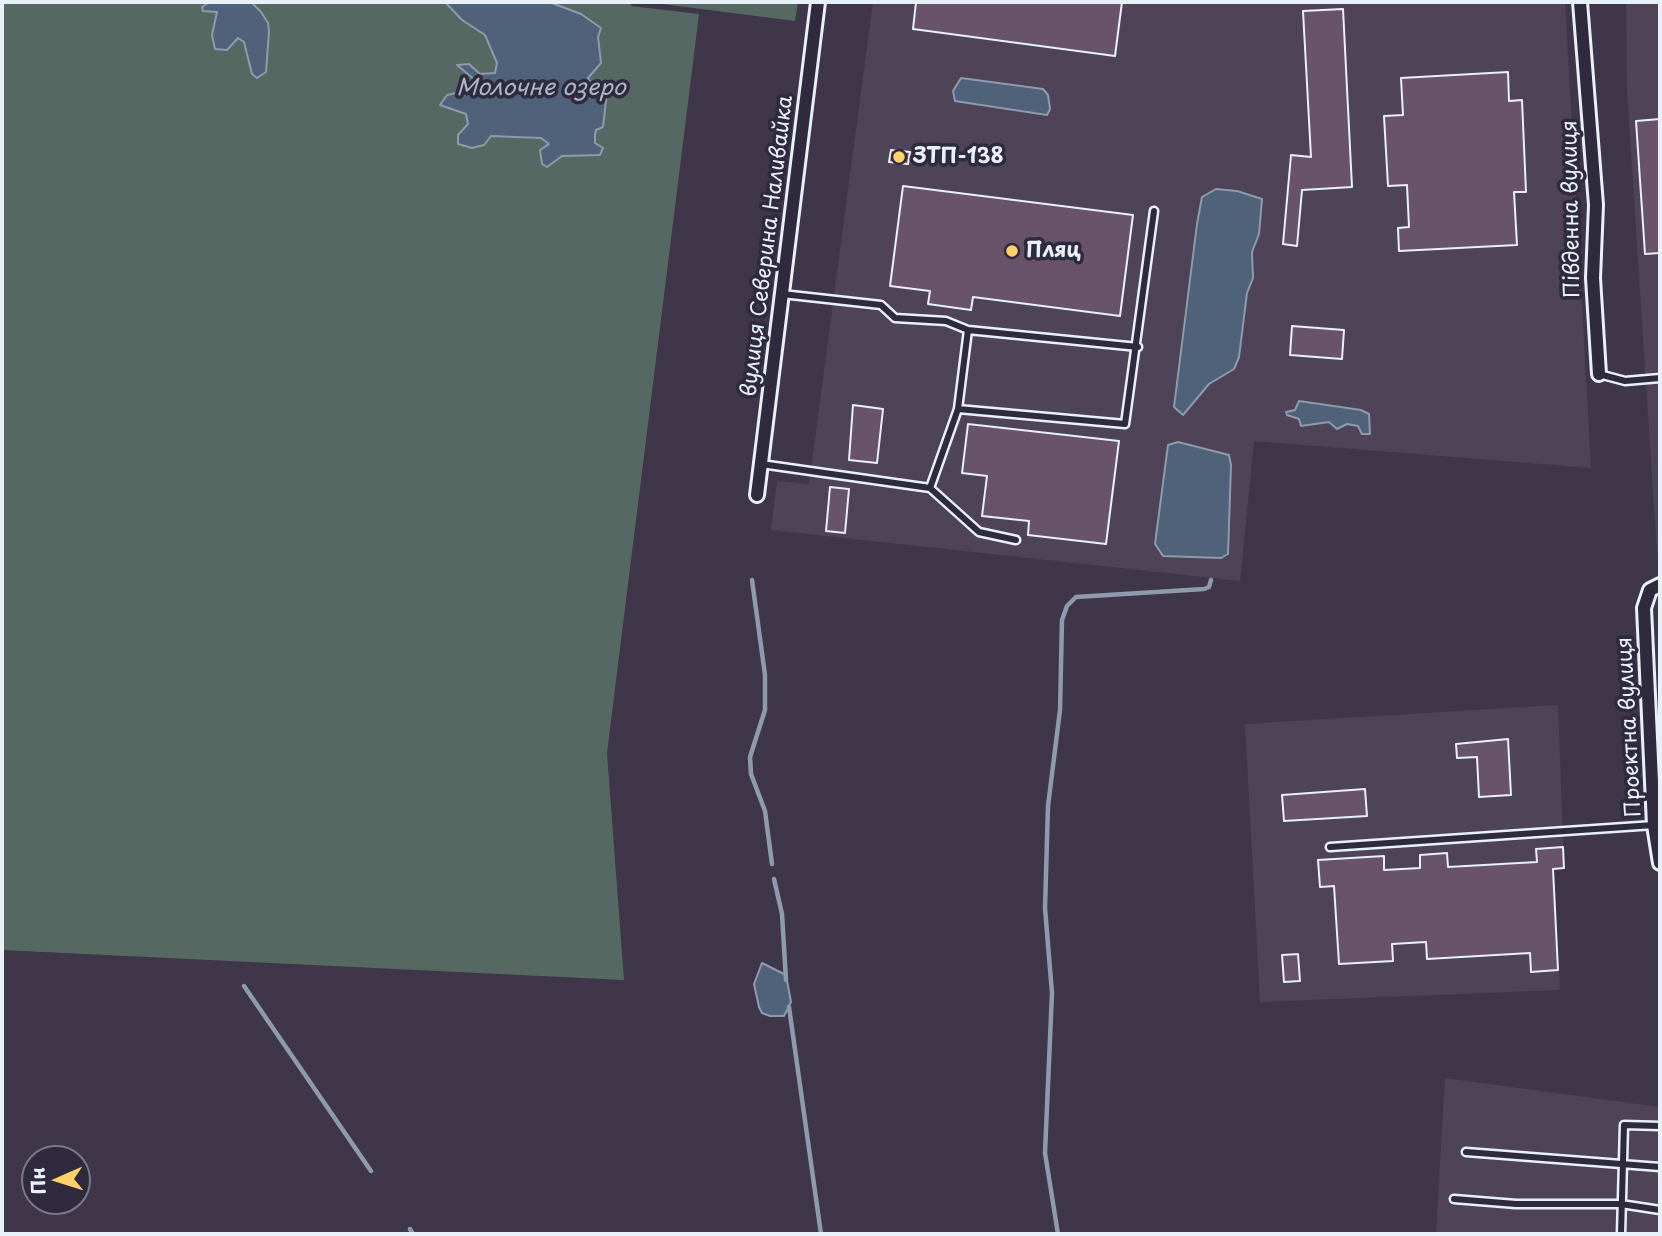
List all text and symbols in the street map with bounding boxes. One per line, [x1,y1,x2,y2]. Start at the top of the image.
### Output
water label: Молочне озеро [456,75,626,103]
street label: вулиця Северина Наливайка [737,94,799,398]
street label: Південна вулиця [1558,120,1586,298]
place label: ЗТП-138 [913,144,1004,170]
marker: ЗТП-138 [891,149,907,165]
place label: Пляц [1026,238,1080,264]
marker: Пляц [1004,243,1020,259]
street label: Проектна вулиця [1613,636,1647,818]
north arrow [21,1145,91,1215]
text: Пн [22,1167,52,1195]

